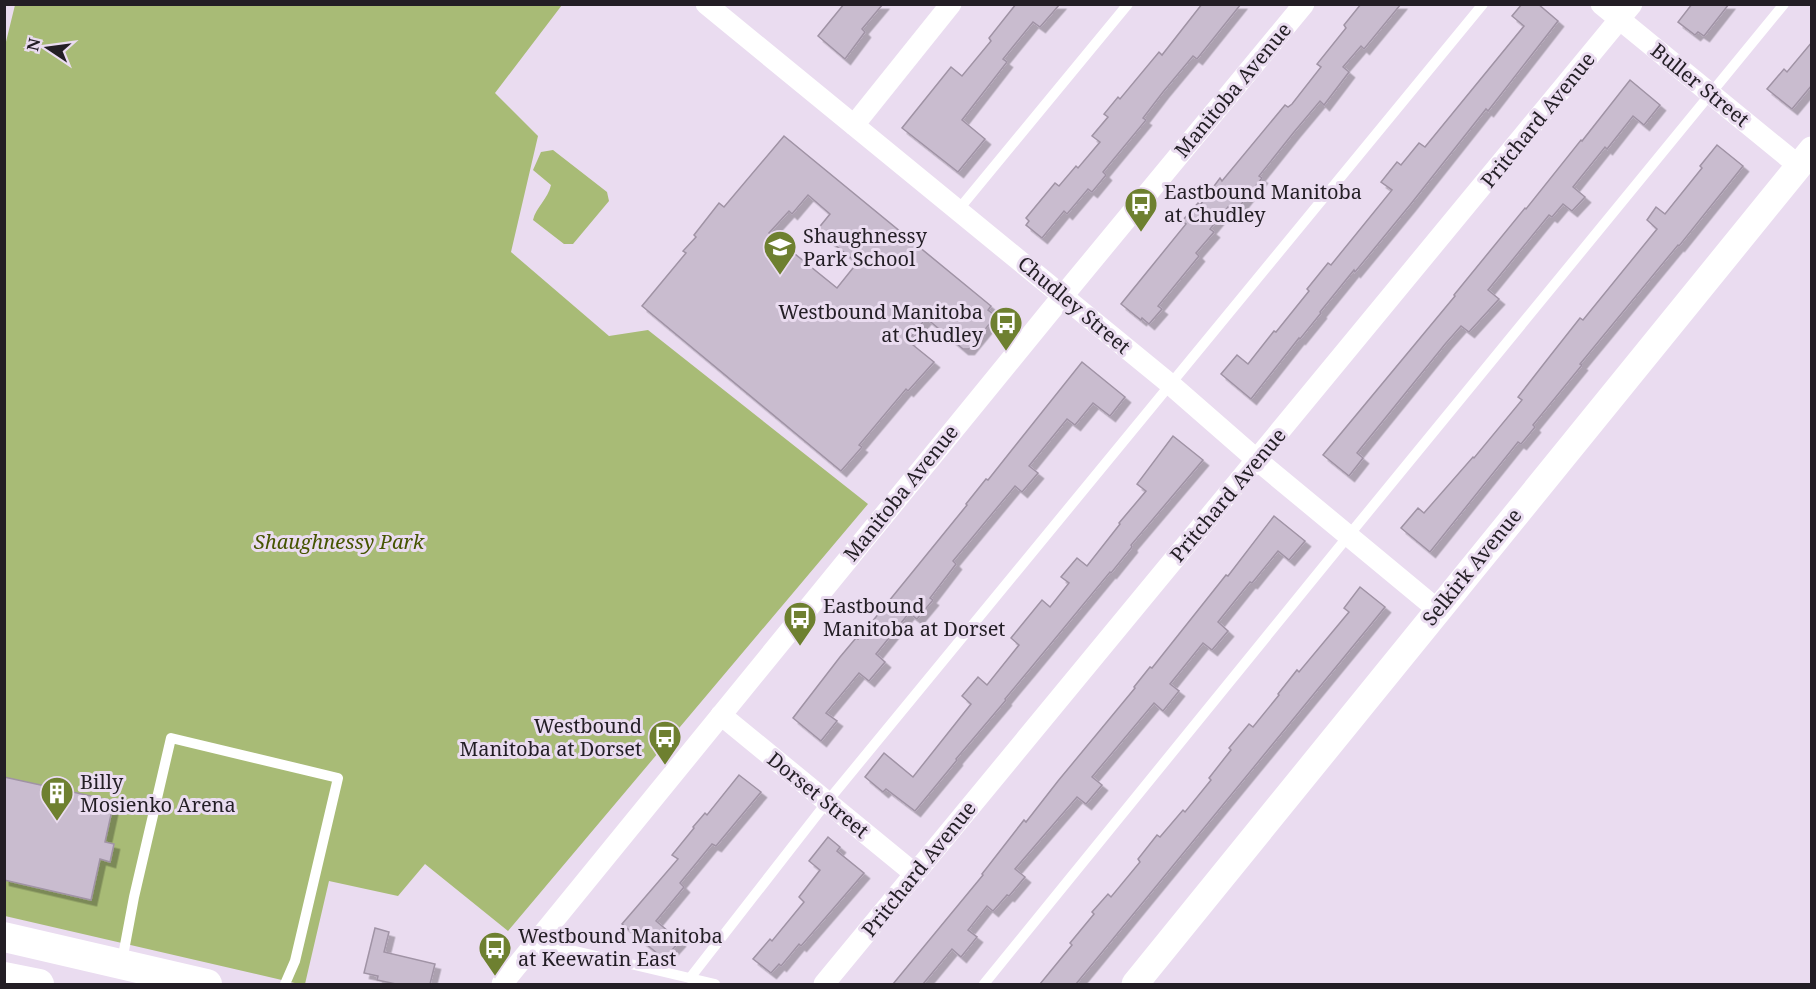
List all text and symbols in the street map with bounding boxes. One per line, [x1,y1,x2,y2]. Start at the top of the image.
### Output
street label: Manitoba Avenue [1168,17,1297,163]
north arrow [18,18,78,78]
text: N [21,36,46,53]
street label: Buller Street [1645,37,1755,133]
street label: Pritchard Avenue [1475,46,1601,193]
place label: Eastbound Manitoba at Chudley [1164,178,1362,228]
bus stop icon: Eastbound Manitoba at Chudley [1123,186,1159,233]
place label: Shaughnessy Park School [803,222,928,272]
school or university icon: Shaughnessy Park School [762,229,798,276]
street label: Chudley Street [1012,250,1136,360]
place label: Westbound Manitoba at Chudley [778,298,984,348]
bus stop icon: Westbound Manitoba at Chudley [988,305,1024,352]
street label: Manitoba Avenue [837,419,964,567]
street label: Pritchard Avenue [1164,422,1292,567]
street label: Selkirk Avenue [1416,502,1527,631]
park label: Shaughnessy Park [254,528,425,555]
place label: Eastbound Manitoba at Dorset [823,592,1005,642]
bus stop icon: Eastbound Manitoba at Dorset [782,600,818,647]
place label: Westbound Manitoba at Dorset [460,712,642,762]
bus stop icon: Westbound Manitoba at Dorset [647,719,683,766]
street label: Dorset Street [762,745,875,844]
place label: Billy Mosienko Arena [80,768,236,818]
building icon: Billy Mosienko Arena [39,775,75,822]
street label: Pritchard Avenue [856,795,982,942]
place label: Westbound Manitoba at Keewatin East [518,922,723,972]
bus stop icon: Westbound Manitoba at Keewatin East [477,930,513,977]

